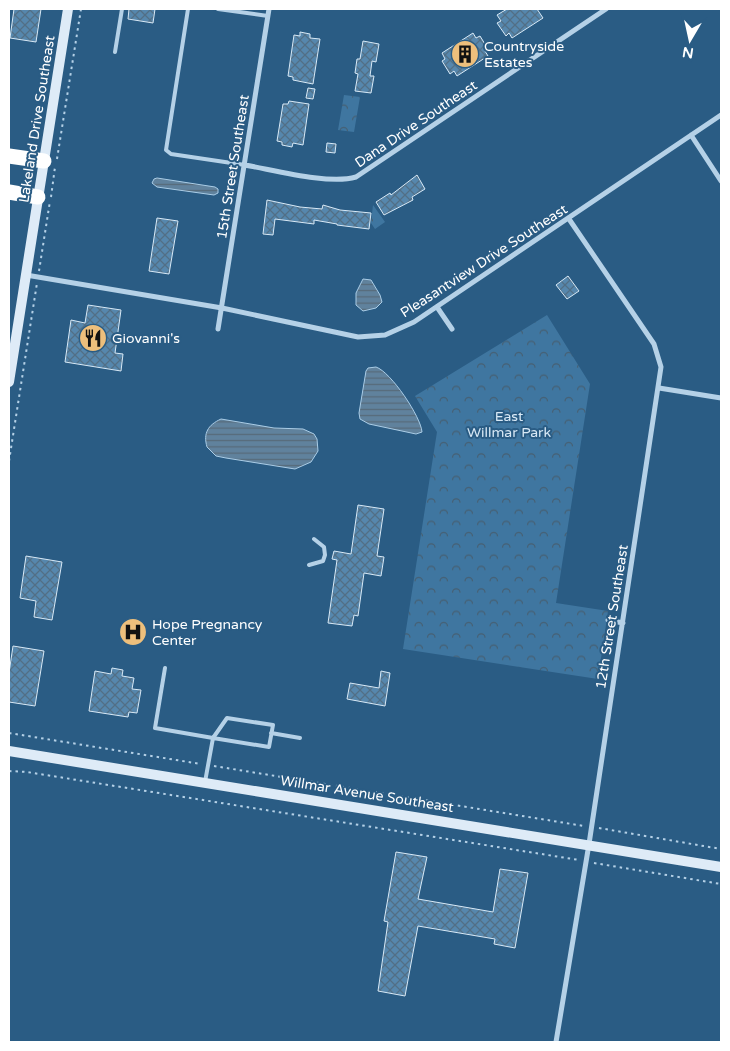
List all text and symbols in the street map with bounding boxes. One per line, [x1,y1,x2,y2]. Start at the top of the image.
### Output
north arrow [665,15,715,65]
street label: Lakeland Drive Southeast [15,33,59,204]
place label: Countryside Estates [484,38,564,71]
building icon: Countryside Estates [450,39,480,69]
text: N [681,43,695,62]
street label: Dana Drive Southeast [352,76,481,171]
street label: 15th Street Southeast [213,93,253,240]
street label: Pleasantview Drive Southeast [397,200,571,321]
restaurant icon: Giovanni's [78,323,108,353]
place label: Giovanni's [112,330,180,347]
park label: East Willmar Park [467,408,551,441]
street label: 12th Street Southeast [592,543,632,690]
place label: Hope Pregnancy Center [152,616,263,649]
hospital icon: Hope Pregnancy Center [118,617,148,647]
street label: Willmar Avenue Southeast [279,772,456,816]

